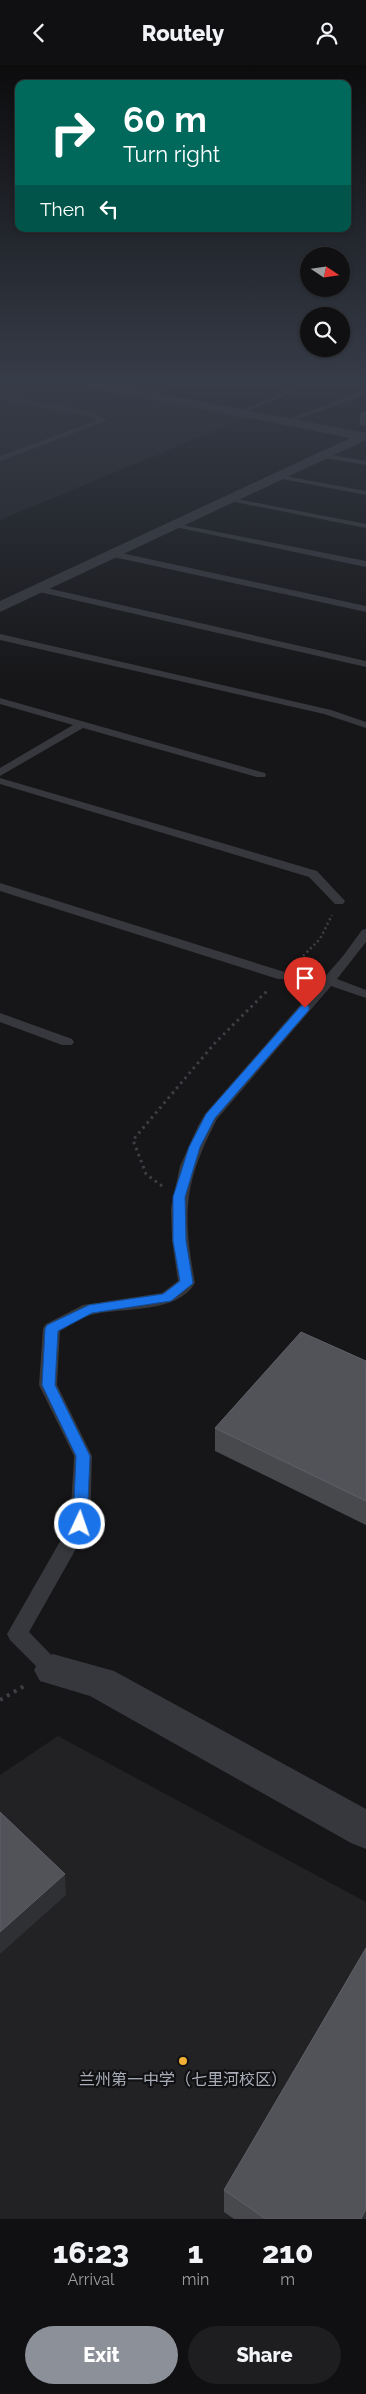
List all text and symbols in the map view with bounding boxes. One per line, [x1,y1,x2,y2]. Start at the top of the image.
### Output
icon: back [25,19,53,47]
icon: person [313,19,341,47]
text: Routely [142,20,224,46]
text: 60 m [123,99,207,140]
icon: right [40,100,105,165]
text: Turn right [123,141,220,167]
icon: left [95,195,123,223]
text: Then [40,198,85,220]
north arrow [300,247,350,297]
map controls [300,247,350,357]
button: search [300,307,350,357]
pin [284,957,326,1008]
icon: arrive [291,964,319,992]
position arrow [53,1497,105,1549]
marker: 兰州第一中学（七里河校区） [177,2055,189,2067]
place label: 兰州第一中学（七里河校区） [79,2070,287,2089]
text: 16:23 [53,2235,129,2270]
text: 1 [188,2235,203,2270]
text: 210 [262,2235,313,2270]
text: Arrival [67,2270,114,2289]
text: min [182,2270,209,2289]
text: m [280,2270,295,2289]
button: Exit [25,2326,178,2384]
button: Share [188,2326,341,2384]

